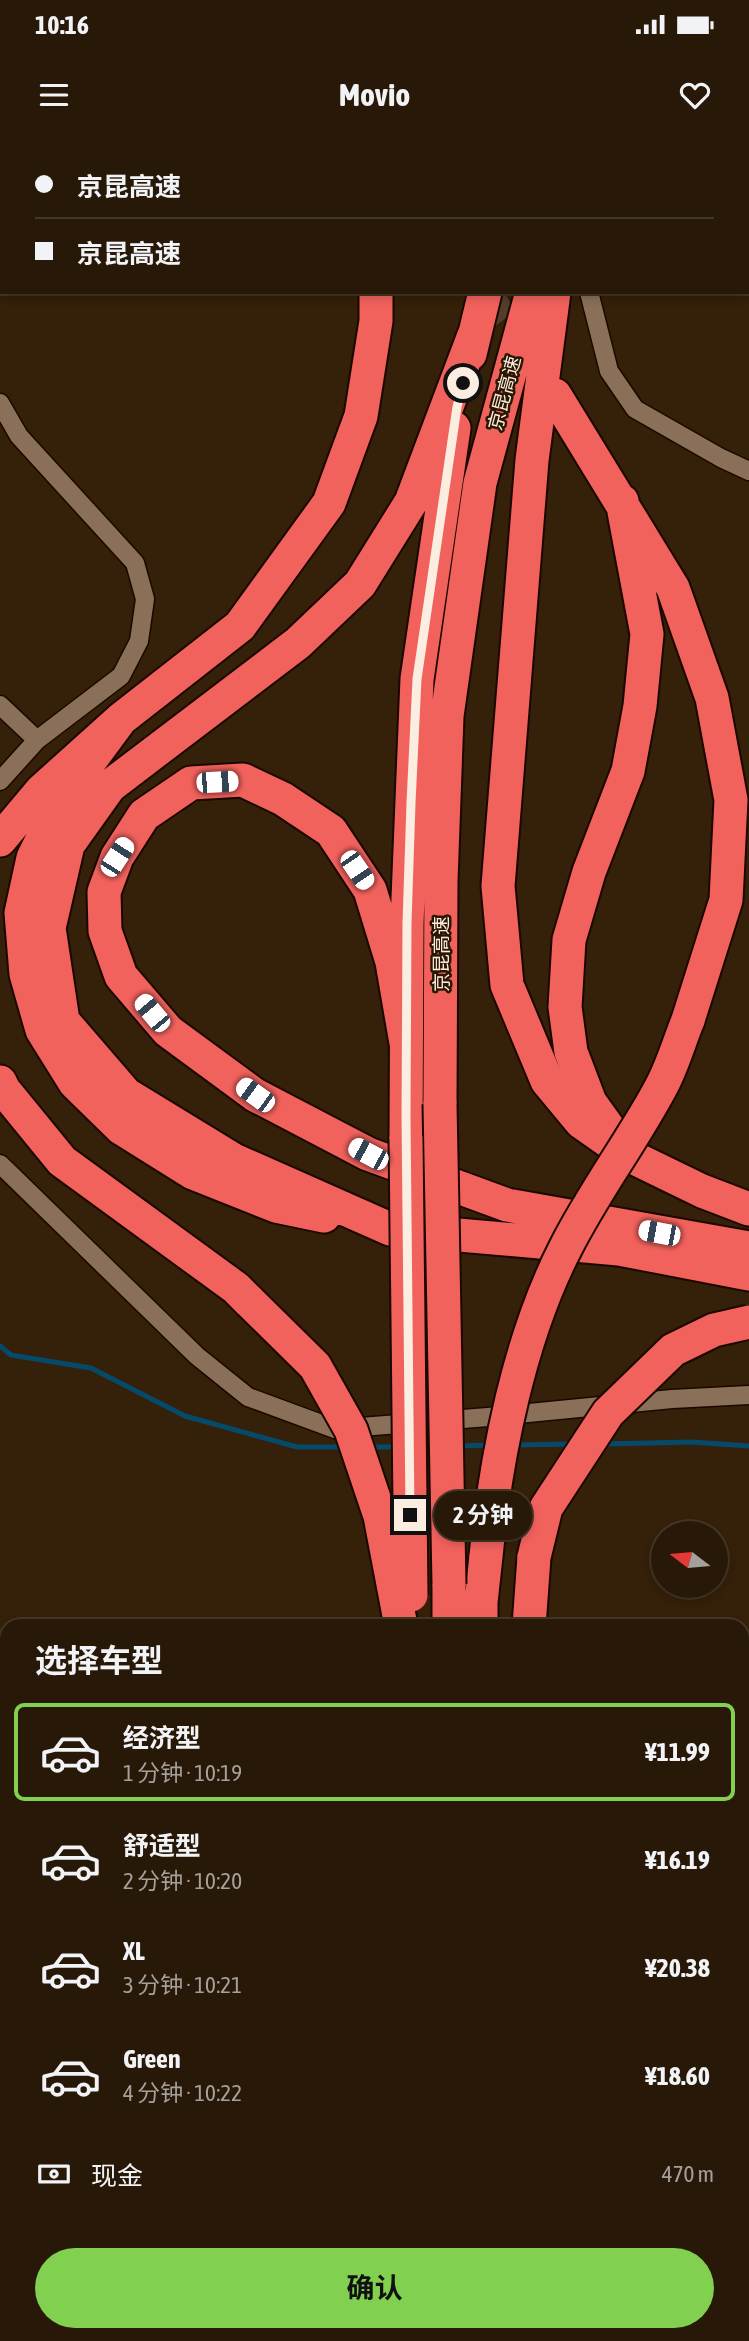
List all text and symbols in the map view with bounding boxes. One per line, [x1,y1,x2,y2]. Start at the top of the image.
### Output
text: 10:16 [35,10,89,40]
icon: menu [35,76,73,114]
text: Movio [339,76,410,113]
icon: heart [676,76,714,114]
text: 京昆高速 [77,172,181,202]
text: 京昆高速 [77,239,181,269]
street label: 京昆高速 [484,353,524,433]
route start [447,367,479,399]
car [196,770,239,794]
car [97,834,138,880]
car [337,847,378,893]
street label: 京昆高速 [430,916,452,992]
car [131,990,174,1036]
car [232,1074,279,1116]
car [345,1135,392,1173]
car [637,1219,682,1247]
callout: 2 分钟 [434,1490,532,1540]
route end [394,1499,426,1531]
text: 2 分钟 [453,1502,513,1528]
north arrow [651,1521,728,1598]
map controls [651,1521,728,1598]
text: 选择车型 [35,1642,163,1679]
icon: car [39,1721,102,1784]
text: 经济型 [123,1723,201,1753]
text: ¥11.99 [645,1737,710,1767]
text: 1 分钟 · 10:19 [123,1760,242,1786]
icon: car [39,1829,102,1892]
text: 舒适型 [123,1831,201,1861]
text: ¥16.19 [645,1845,710,1875]
text: 2 分钟 · 10:20 [123,1868,242,1894]
text: XL [123,1936,145,1966]
icon: car [39,1937,102,2000]
text: ¥20.38 [645,1953,710,1983]
text: 3 分钟 · 10:21 [123,1972,242,1998]
text: Green [123,2044,181,2074]
icon: car [39,2045,102,2108]
text: ¥18.60 [645,2061,710,2091]
text: 4 分钟 · 10:22 [123,2080,242,2106]
icon: cash [35,2155,73,2193]
text: 现金 [91,2161,143,2191]
text: 470 m [662,2161,714,2187]
button: 确认 [35,2248,714,2328]

